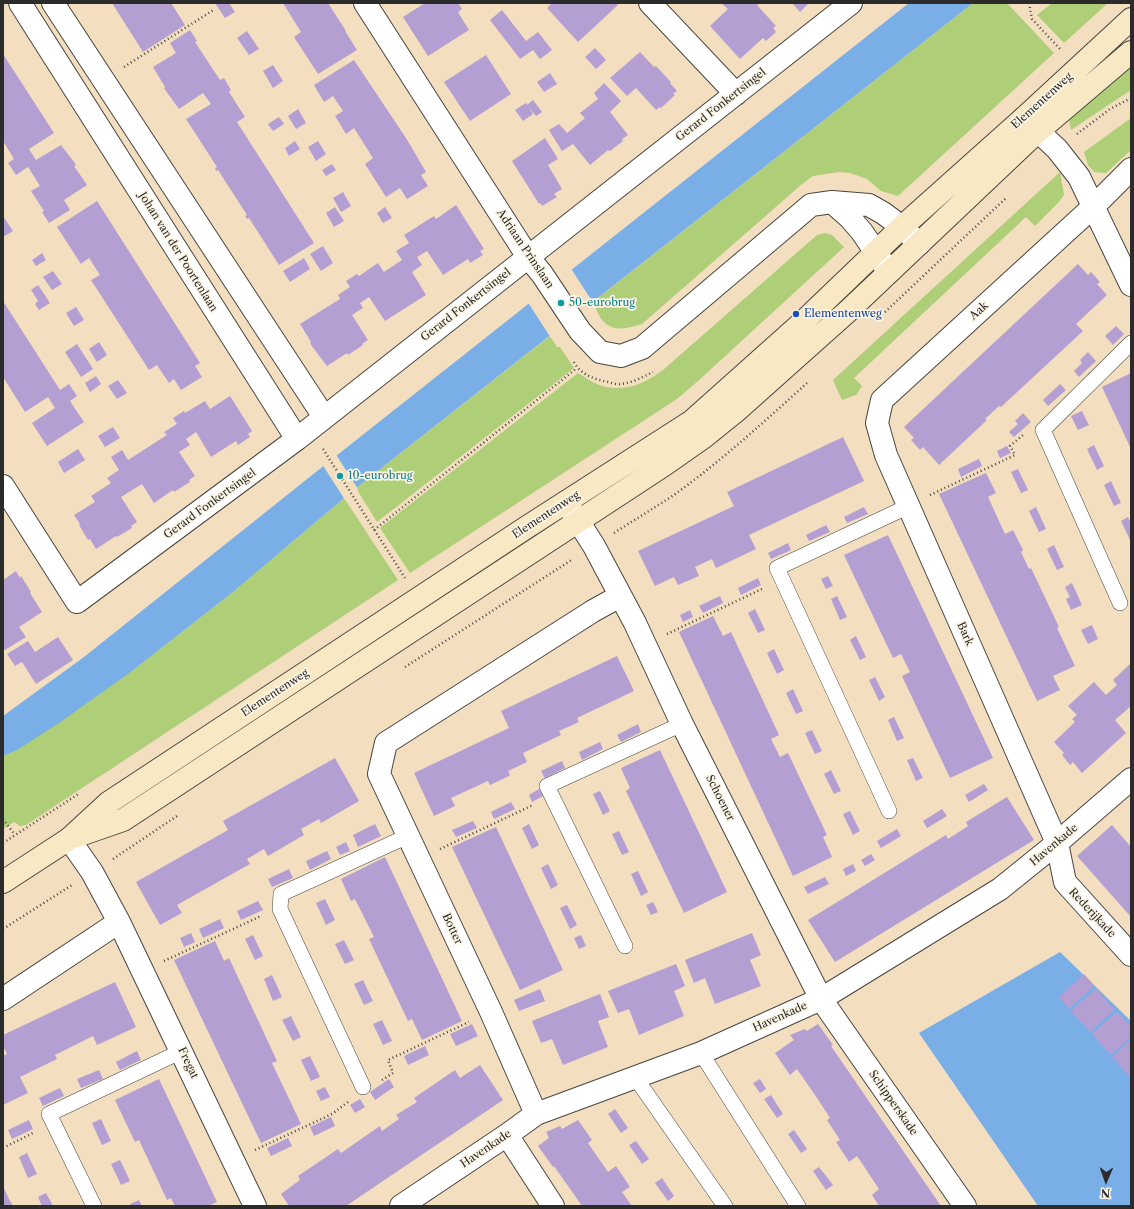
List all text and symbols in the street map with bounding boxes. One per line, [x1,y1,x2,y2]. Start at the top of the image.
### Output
street label: Gerard Fonkertsingel [673,66,769,144]
street label: Elementenweg [1009,70,1075,132]
street label: Johan van der Poortenlaan [136,190,220,314]
street label: Adriaan Prinslaan [494,207,556,291]
street label: Gerard Fonkertsingel [418,266,514,344]
place label: 50-eurobrug [569,296,635,310]
marker: 50-eurobrug [556,298,566,308]
street label: Aak [967,299,991,323]
place label: Elementenweg [804,307,882,321]
marker: Elementenweg [791,309,801,319]
street label: Gerard Fonkertsingel [161,466,259,542]
place label: 10-eurobrug [348,469,413,483]
marker: 10-eurobrug [335,471,345,481]
street label: Elementenweg [510,488,582,542]
street label: Bark [954,620,976,648]
street label: Elementenweg [239,666,311,720]
street label: Schoener [703,773,737,823]
street label: Havenkade [1027,821,1081,869]
street label: Rederijkade [1066,885,1118,941]
street label: Botter [439,911,465,947]
street label: Havenkade [751,999,809,1035]
street label: Fregat [175,1045,201,1081]
street label: Schipperskade [866,1068,920,1138]
street label: Havenkade [458,1127,514,1171]
north arrow [1086,1161,1126,1201]
text: N [1101,1186,1111,1200]

